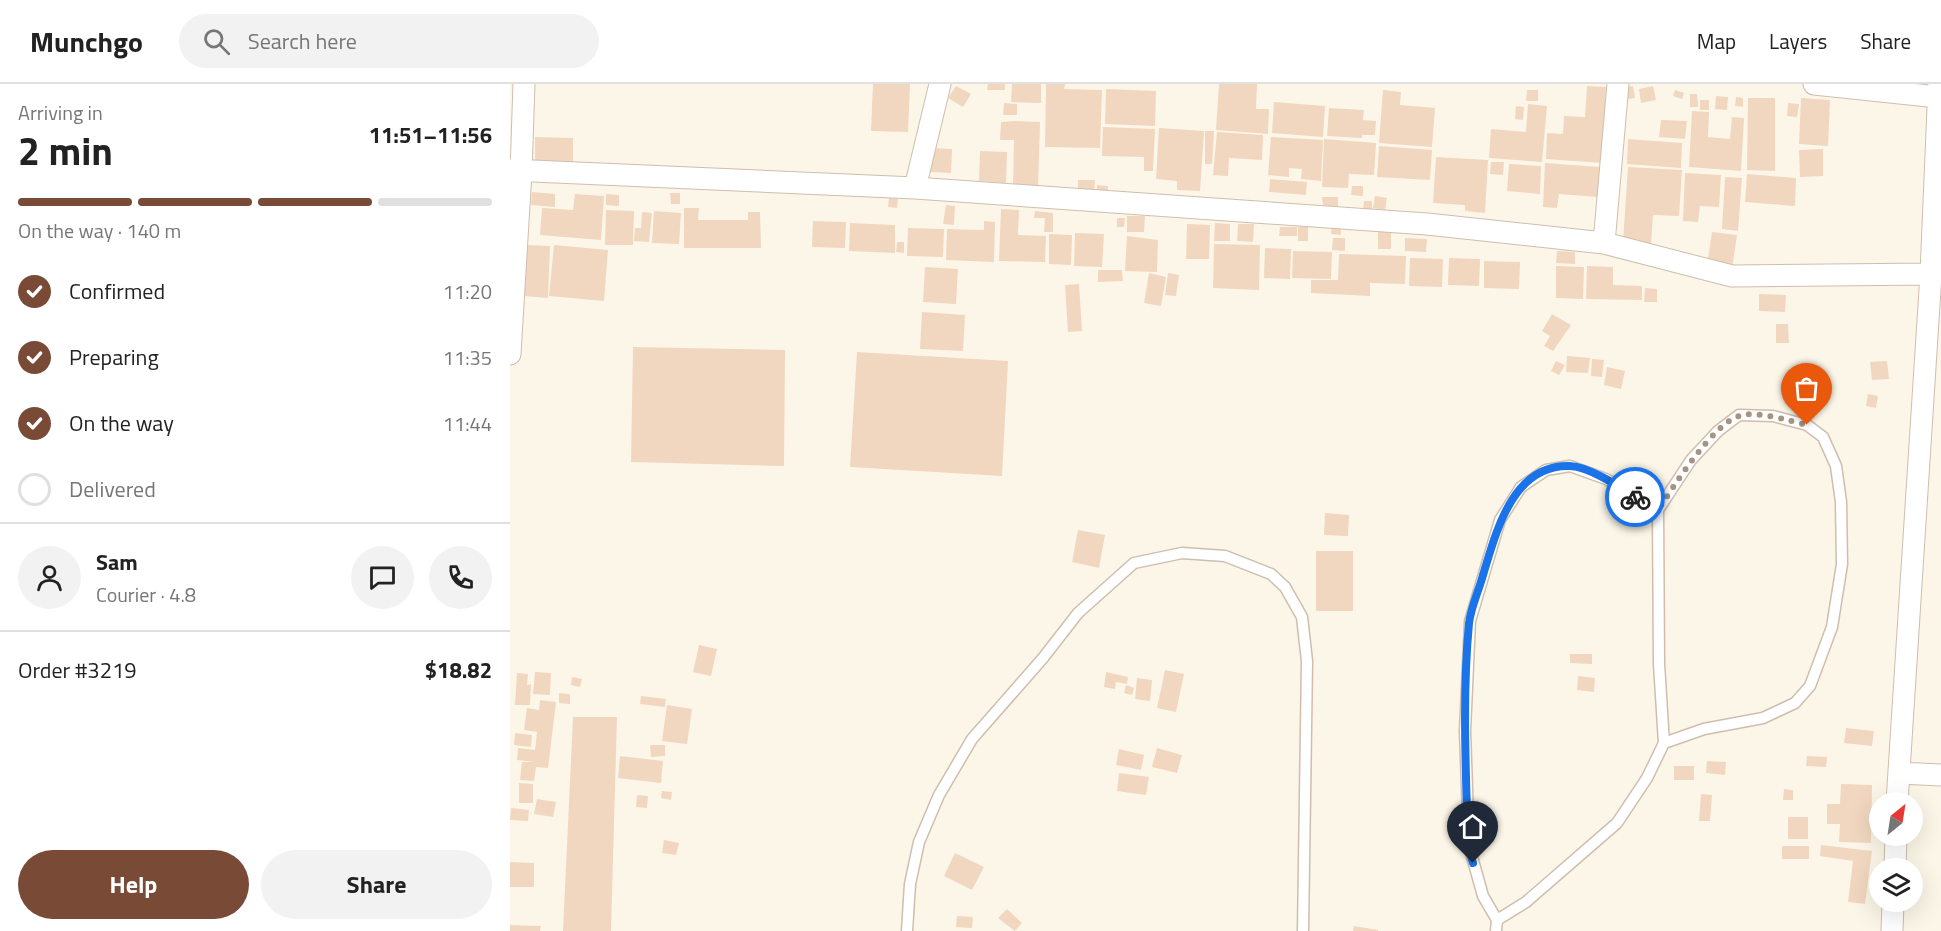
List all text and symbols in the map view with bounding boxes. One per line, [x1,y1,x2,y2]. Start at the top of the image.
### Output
search box [179,14,599,68]
text: Munchgo [30,20,143,63]
text: Search here [248,24,357,58]
icon: search [200,25,233,58]
text: Map [1697,25,1736,57]
text: Layers [1769,25,1827,57]
text: Share [1860,25,1911,57]
text: Arriving in [18,97,103,128]
text: 11:51–11:56 [369,118,492,152]
text: 2 min [18,121,113,180]
text: On the way · 140 m [18,215,181,246]
text: Confirmed [69,274,165,308]
icon: check [18,275,51,308]
text: 11:20 [443,276,492,307]
text: Preparing [69,340,159,374]
icon: check [18,341,51,374]
text: 11:35 [443,342,492,373]
pin [1781,363,1832,425]
icon: bag [1790,372,1823,405]
text: On the way [69,406,174,440]
icon: check [18,407,51,440]
text: 11:44 [443,408,492,439]
courier [1605,467,1665,527]
text: Delivered [69,472,156,506]
icon: bike [1619,481,1652,514]
text: Sam [96,545,138,579]
button: person [18,546,81,609]
button: chat [351,546,414,609]
button: phone [429,546,492,609]
text: Courier · 4.8 [96,579,196,610]
text: Order #3219 [18,653,137,687]
text: $18.82 [425,653,492,687]
north arrow [1869,792,1923,846]
map controls [1869,792,1923,912]
pin [1447,801,1498,863]
icon: home [1456,810,1489,843]
button: Help [18,850,249,919]
button: Share [261,850,492,919]
button: layers [1869,858,1923,912]

